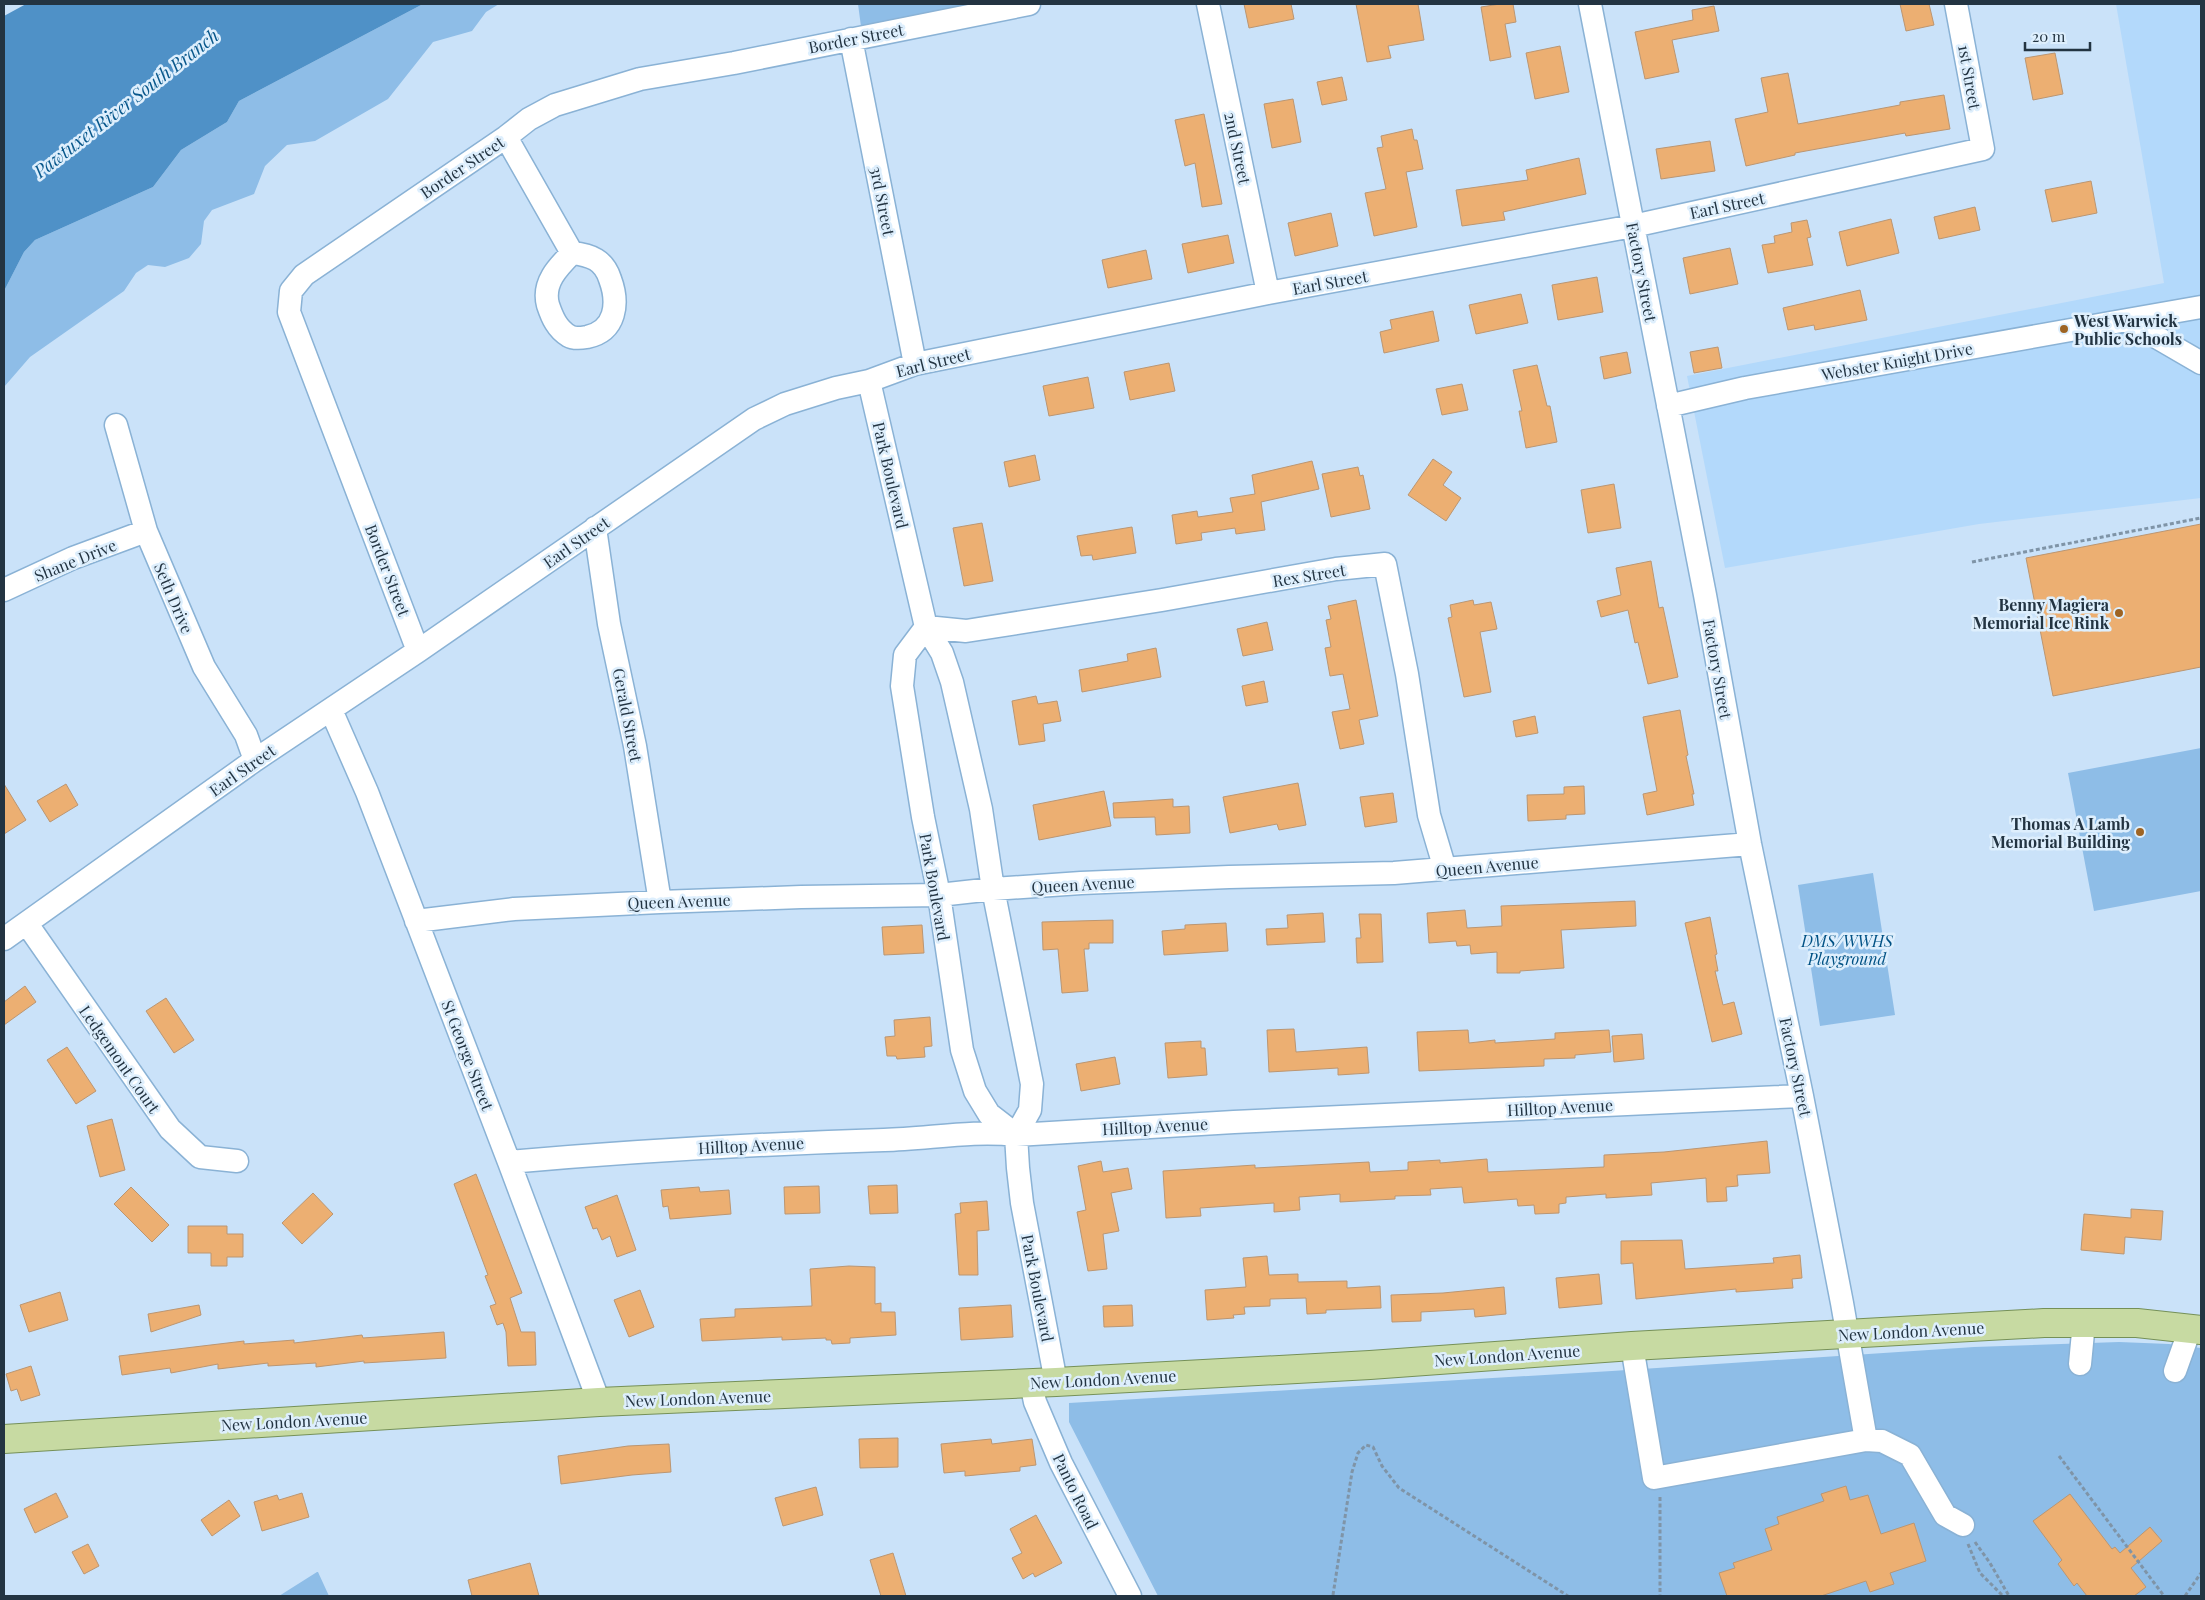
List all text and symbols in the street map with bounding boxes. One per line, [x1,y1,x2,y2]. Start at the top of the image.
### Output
street label: Border Street [807,18,906,58]
scale bar [2025,20,2090,52]
water label: Pawtuxet River South Branch [28,23,223,183]
text: 20 m [2032,26,2066,46]
street label: 1st Street [1954,43,1986,111]
street label: 2nd Street [1220,110,1256,186]
street label: Border Street [416,131,508,203]
street label: 3rd Street [866,165,900,238]
street label: Earl Street [1688,187,1767,223]
street label: Factory Street [1622,221,1662,324]
street label: Earl Street [1291,265,1370,299]
place label: West Warwick Public Schools [2073,310,2182,349]
marker: West Warwick Public Schools [2058,323,2070,335]
street label: Webster Knight Drive [1819,337,1974,385]
street label: Earl Street [894,343,973,381]
street label: Park Boulevard [869,420,913,530]
street label: Earl Street [539,511,613,572]
street label: Border Street [361,521,415,619]
street label: Shane Drive [31,534,119,586]
street label: Seth Drive [150,559,198,637]
street label: Rex Street [1271,559,1347,591]
place label: Benny Magiera Memorial Ice Rink [1973,594,2110,633]
marker: Benny Magiera Memorial Ice Rink [2113,607,2125,619]
street label: Factory Street [1699,618,1737,721]
street label: Gerald Street [609,666,647,764]
street label: Earl Street [205,739,279,800]
place label: Thomas A Lamb Memorial Building [1991,813,2130,852]
marker: Thomas A Lamb Memorial Building [2134,826,2146,838]
street label: Park Boulevard [915,832,955,942]
street label: Queen Avenue [1435,851,1539,881]
street label: Queen Avenue [1031,871,1135,897]
street label: Queen Avenue [627,889,731,913]
park label: DMS/WWHS Playground [1800,930,1894,969]
street label: St George Street [437,997,499,1113]
street label: Ledgemont Court [75,1001,165,1117]
street label: Factory Street [1775,1016,1817,1119]
street label: Hilltop Avenue [1507,1094,1613,1120]
street label: Hilltop Avenue [1102,1113,1208,1139]
street label: Hilltop Avenue [698,1132,804,1158]
street label: Park Boulevard [1017,1233,1059,1343]
street label: New London Avenue [1837,1317,1985,1345]
street label: New London Avenue [1433,1339,1581,1371]
street label: New London Avenue [1029,1365,1177,1393]
street label: New London Avenue [624,1385,772,1411]
street label: New London Avenue [220,1407,368,1435]
street label: Panto Road [1049,1450,1103,1532]

